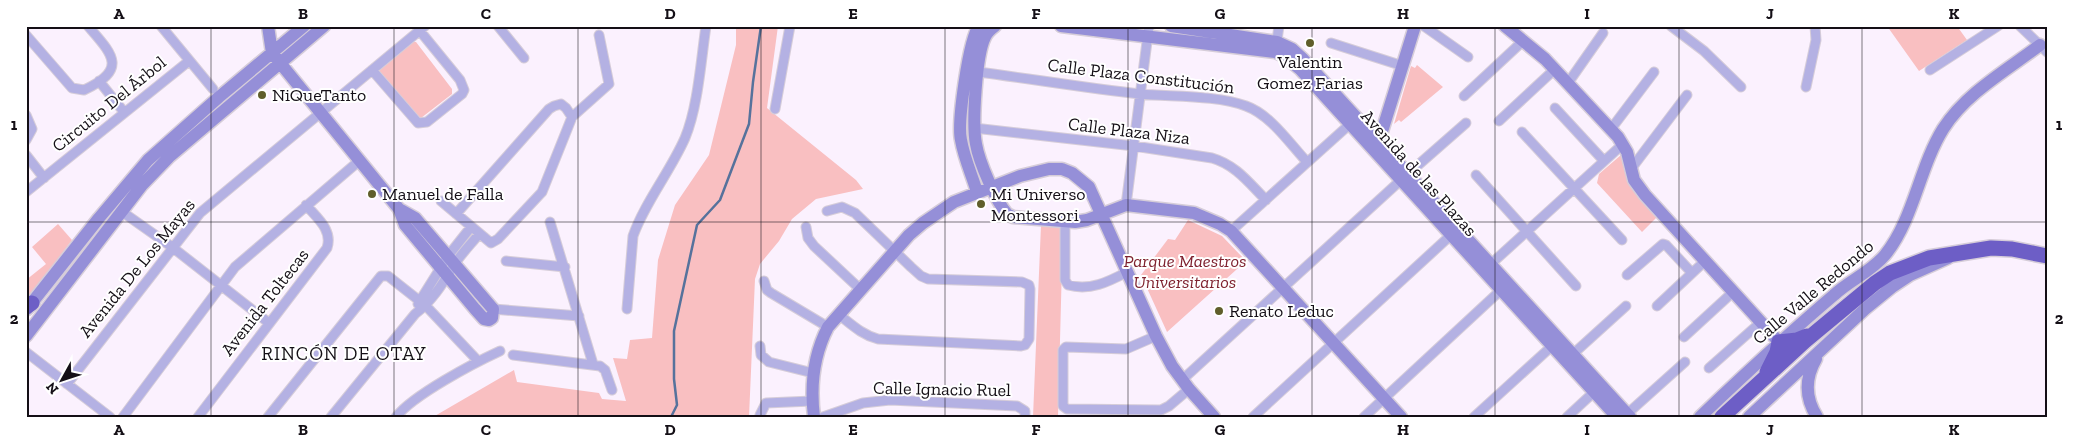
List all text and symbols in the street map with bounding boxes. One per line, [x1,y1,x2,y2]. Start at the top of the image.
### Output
text: A [114,4,125,23]
text: B [298,4,308,23]
text: C [481,4,491,23]
text: D [664,4,676,23]
text: E [848,4,858,23]
text: F [1031,4,1041,23]
text: G [1215,4,1226,23]
text: H [1397,4,1409,23]
text: I [1584,4,1590,23]
text: J [1766,4,1774,23]
text: K [1949,4,1960,23]
marker: Valentin Gomez Farias [1304,37,1316,49]
street label: Circuito Del Árbol [48,51,170,157]
place label: Valentin Gomez Farias [1257,51,1363,94]
street label: Calle Plaza Constitución [1046,54,1236,98]
place label: NiQueTanto [272,84,366,106]
marker: NiQueTanto [256,89,268,101]
street label: Avenida de las Plazas [1356,105,1482,241]
street label: Calle Plaza Niza [1067,113,1191,149]
text: 1 [11,115,18,134]
text: 1 [2056,115,2063,134]
place label: Manuel de Falla [382,183,504,205]
place label: Mi Universo Montessori [991,183,1086,226]
marker: Manuel de Falla [366,188,378,200]
street label: Avenida De Los Mayas [74,194,200,342]
marker: Mi Universo Montessori [975,198,987,210]
street label: Calle Valle Redondo [1748,235,1878,349]
street label: Avenida Toltecas [216,244,314,360]
park label: Parque Maestros Universitarios [1123,250,1247,293]
place label: Renato Leduc [1229,300,1334,322]
marker: Renato Leduc [1213,305,1225,317]
text: 2 [10,309,19,328]
text: 2 [2055,309,2064,328]
district label: RINCÓN DE OTAY [261,342,427,365]
north arrow [38,356,88,406]
street label: Calle Ignacio Ruel [873,377,1011,401]
text: N [42,378,62,398]
text: A [114,420,125,439]
text: B [298,420,308,439]
text: C [481,420,491,439]
text: D [664,420,676,439]
text: E [848,420,858,439]
text: F [1031,420,1041,439]
text: G [1215,420,1226,439]
text: H [1397,420,1409,439]
text: I [1584,420,1590,439]
text: J [1766,420,1774,439]
text: K [1949,420,1960,439]

